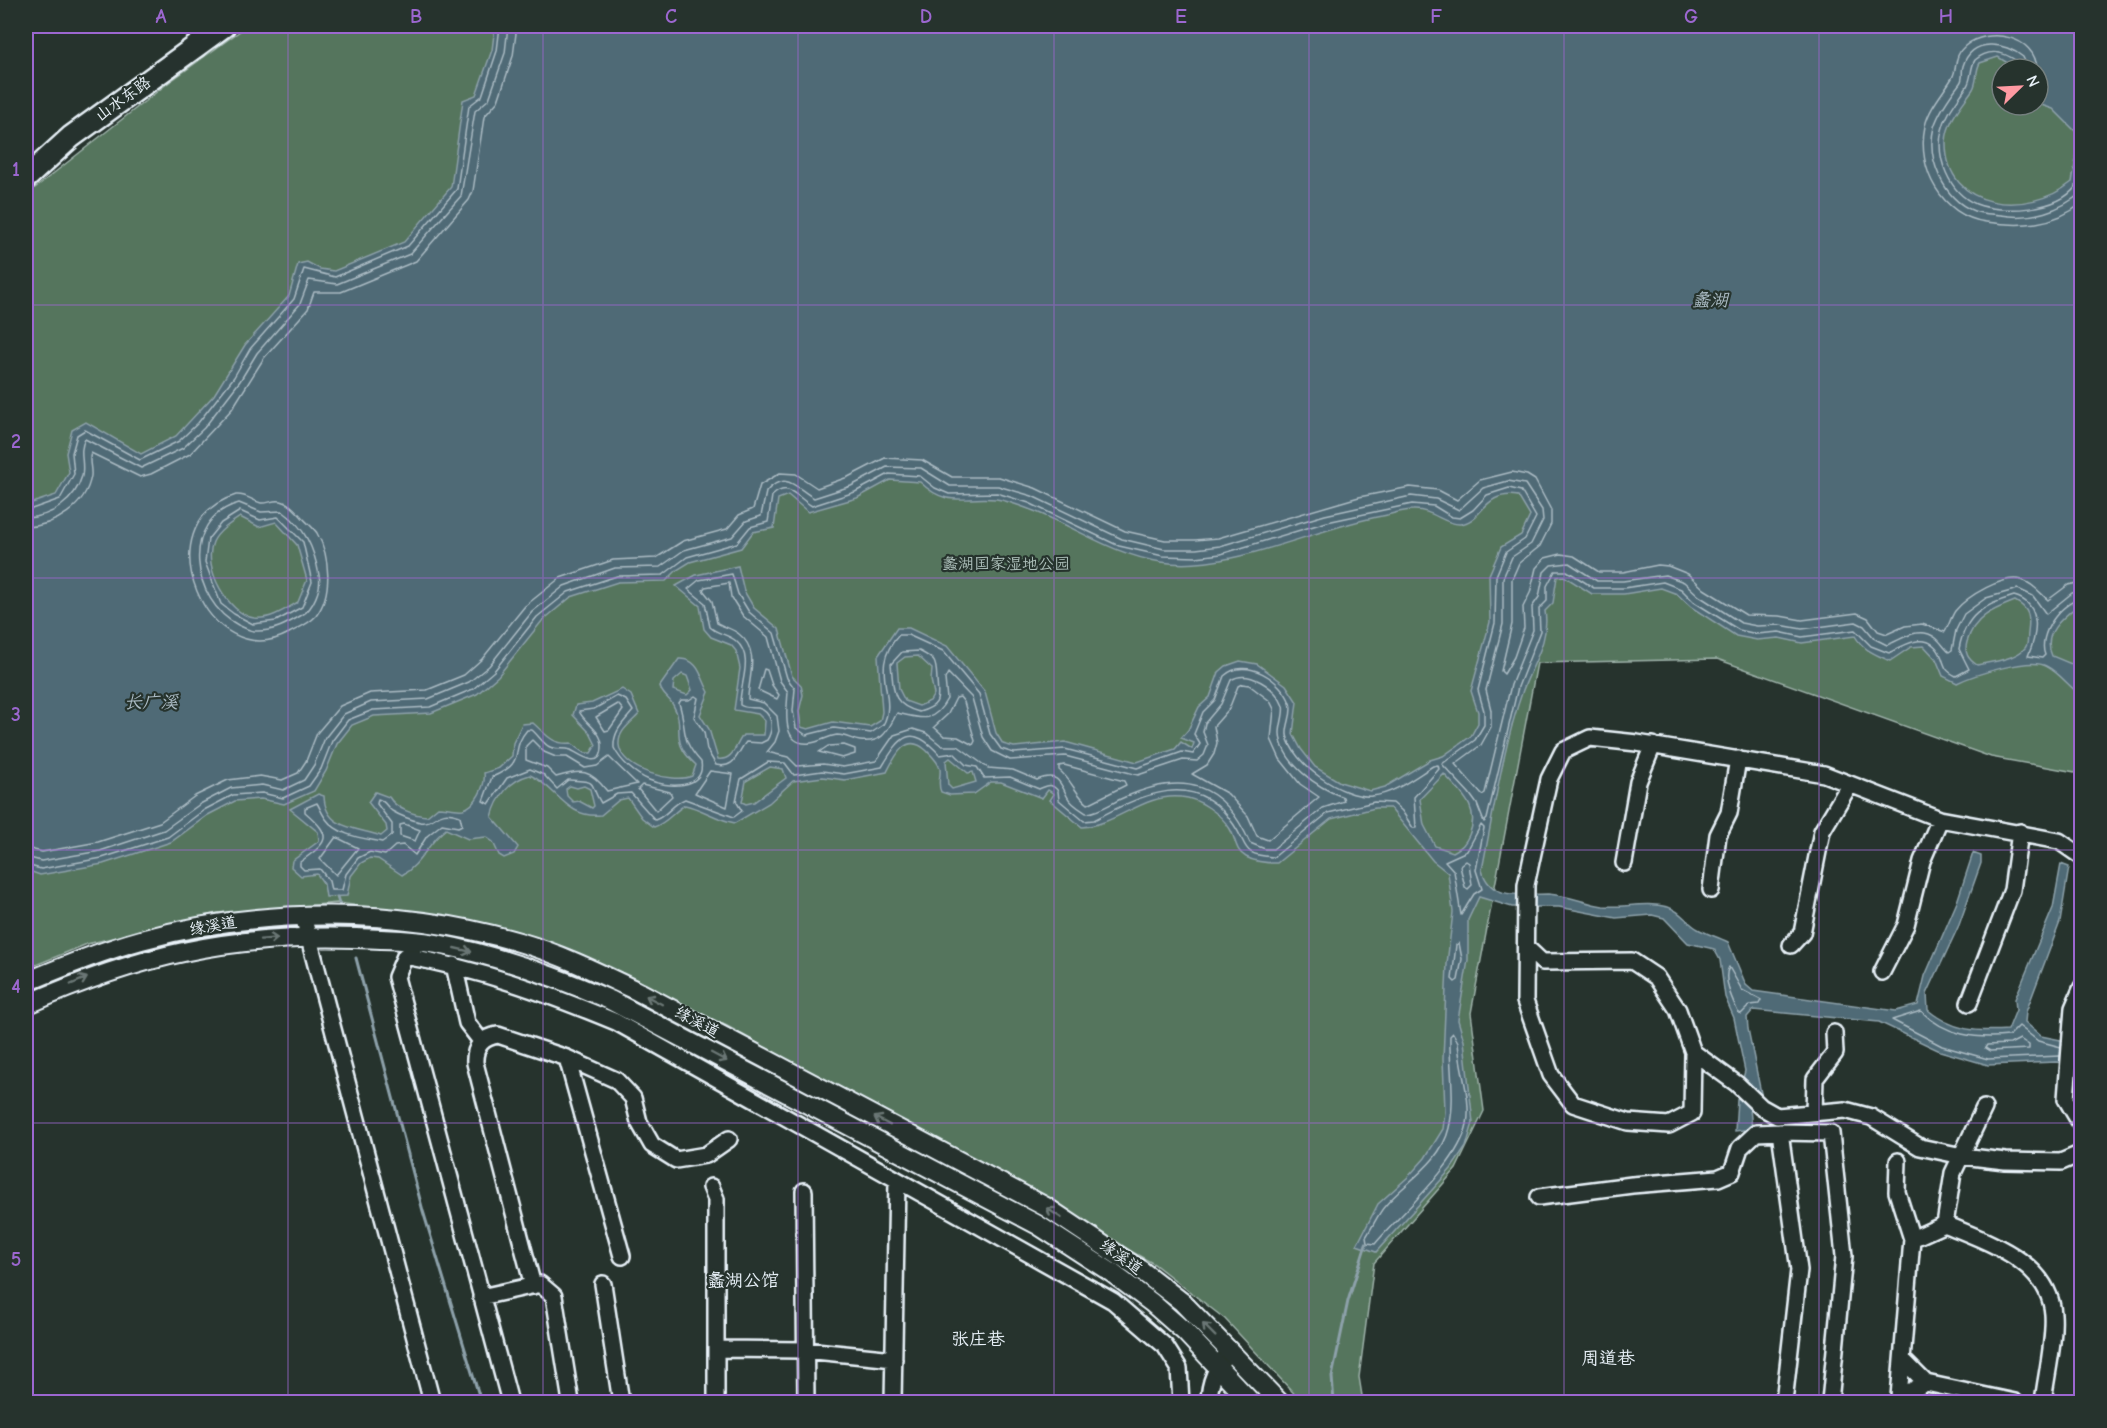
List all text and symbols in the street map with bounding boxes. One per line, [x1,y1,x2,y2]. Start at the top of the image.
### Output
text: A [155,5,167,28]
text: B [410,5,422,28]
text: C [665,5,677,28]
text: D [920,5,932,28]
text: E [1175,5,1187,28]
text: F [1430,5,1442,28]
text: G [1684,5,1698,28]
text: H [1939,5,1953,28]
north arrow [1990,57,2050,117]
street label: 山水东路 [92,73,154,125]
text: N [2022,73,2043,90]
text: 1 [12,158,20,181]
water label: 蠡湖 [1692,290,1730,311]
text: 2 [11,430,21,453]
park label: 蠡湖国家湿地公园 [942,555,1070,573]
water label: 长广溪 [124,692,179,713]
text: 3 [11,703,21,726]
street label: 缘溪道 [188,913,238,939]
one-way arrow [258,934,278,945]
one-way arrow [452,945,472,956]
text: 4 [11,975,21,998]
one-way arrow [70,975,88,987]
one-way arrow [646,994,664,1005]
street label: 缘溪道 [672,1003,722,1041]
one-way arrow [710,1051,727,1063]
one-way arrow [873,1114,891,1126]
one-way arrow [1046,1206,1063,1218]
street label: 缘溪道 [1096,1236,1146,1278]
text: 5 [11,1248,21,1271]
district label: 蠡湖公馆 [707,1270,779,1291]
one-way arrow [1202,1322,1217,1337]
district label: 张庄巷 [951,1329,1005,1350]
district label: 周道巷 [1581,1348,1635,1369]

